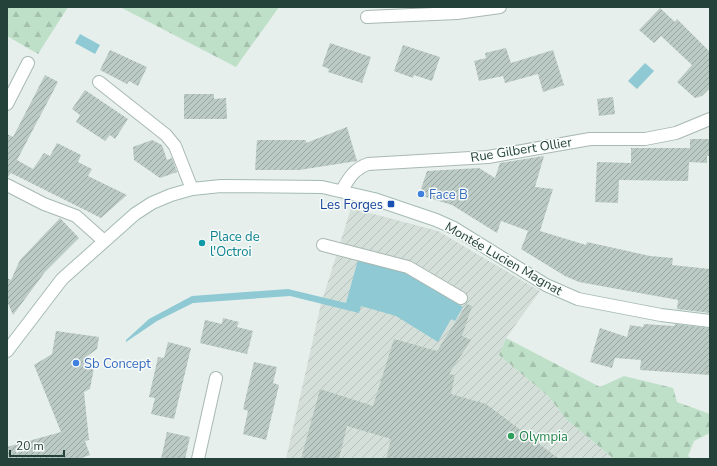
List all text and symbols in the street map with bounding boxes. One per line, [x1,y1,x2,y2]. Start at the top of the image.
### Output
street label: Rue Gilbert Ollier [469,133,573,167]
place label: Face B [429,186,468,204]
marker: Face B [416,189,426,199]
place label: Les Forges [320,196,383,214]
marker: Les Forges [386,199,396,209]
street label: Montée Lucien Magnat [442,218,566,300]
place label: Place de l'Octroi [210,228,260,261]
marker: Place de l'Octroi [197,238,207,248]
place label: Sb Concept [84,355,151,373]
marker: Sb Concept [71,358,81,368]
place label: Olympia [519,428,568,446]
marker: Olympia [506,431,516,441]
scale bar [10,432,64,458]
text: 20 m [16,438,44,454]

